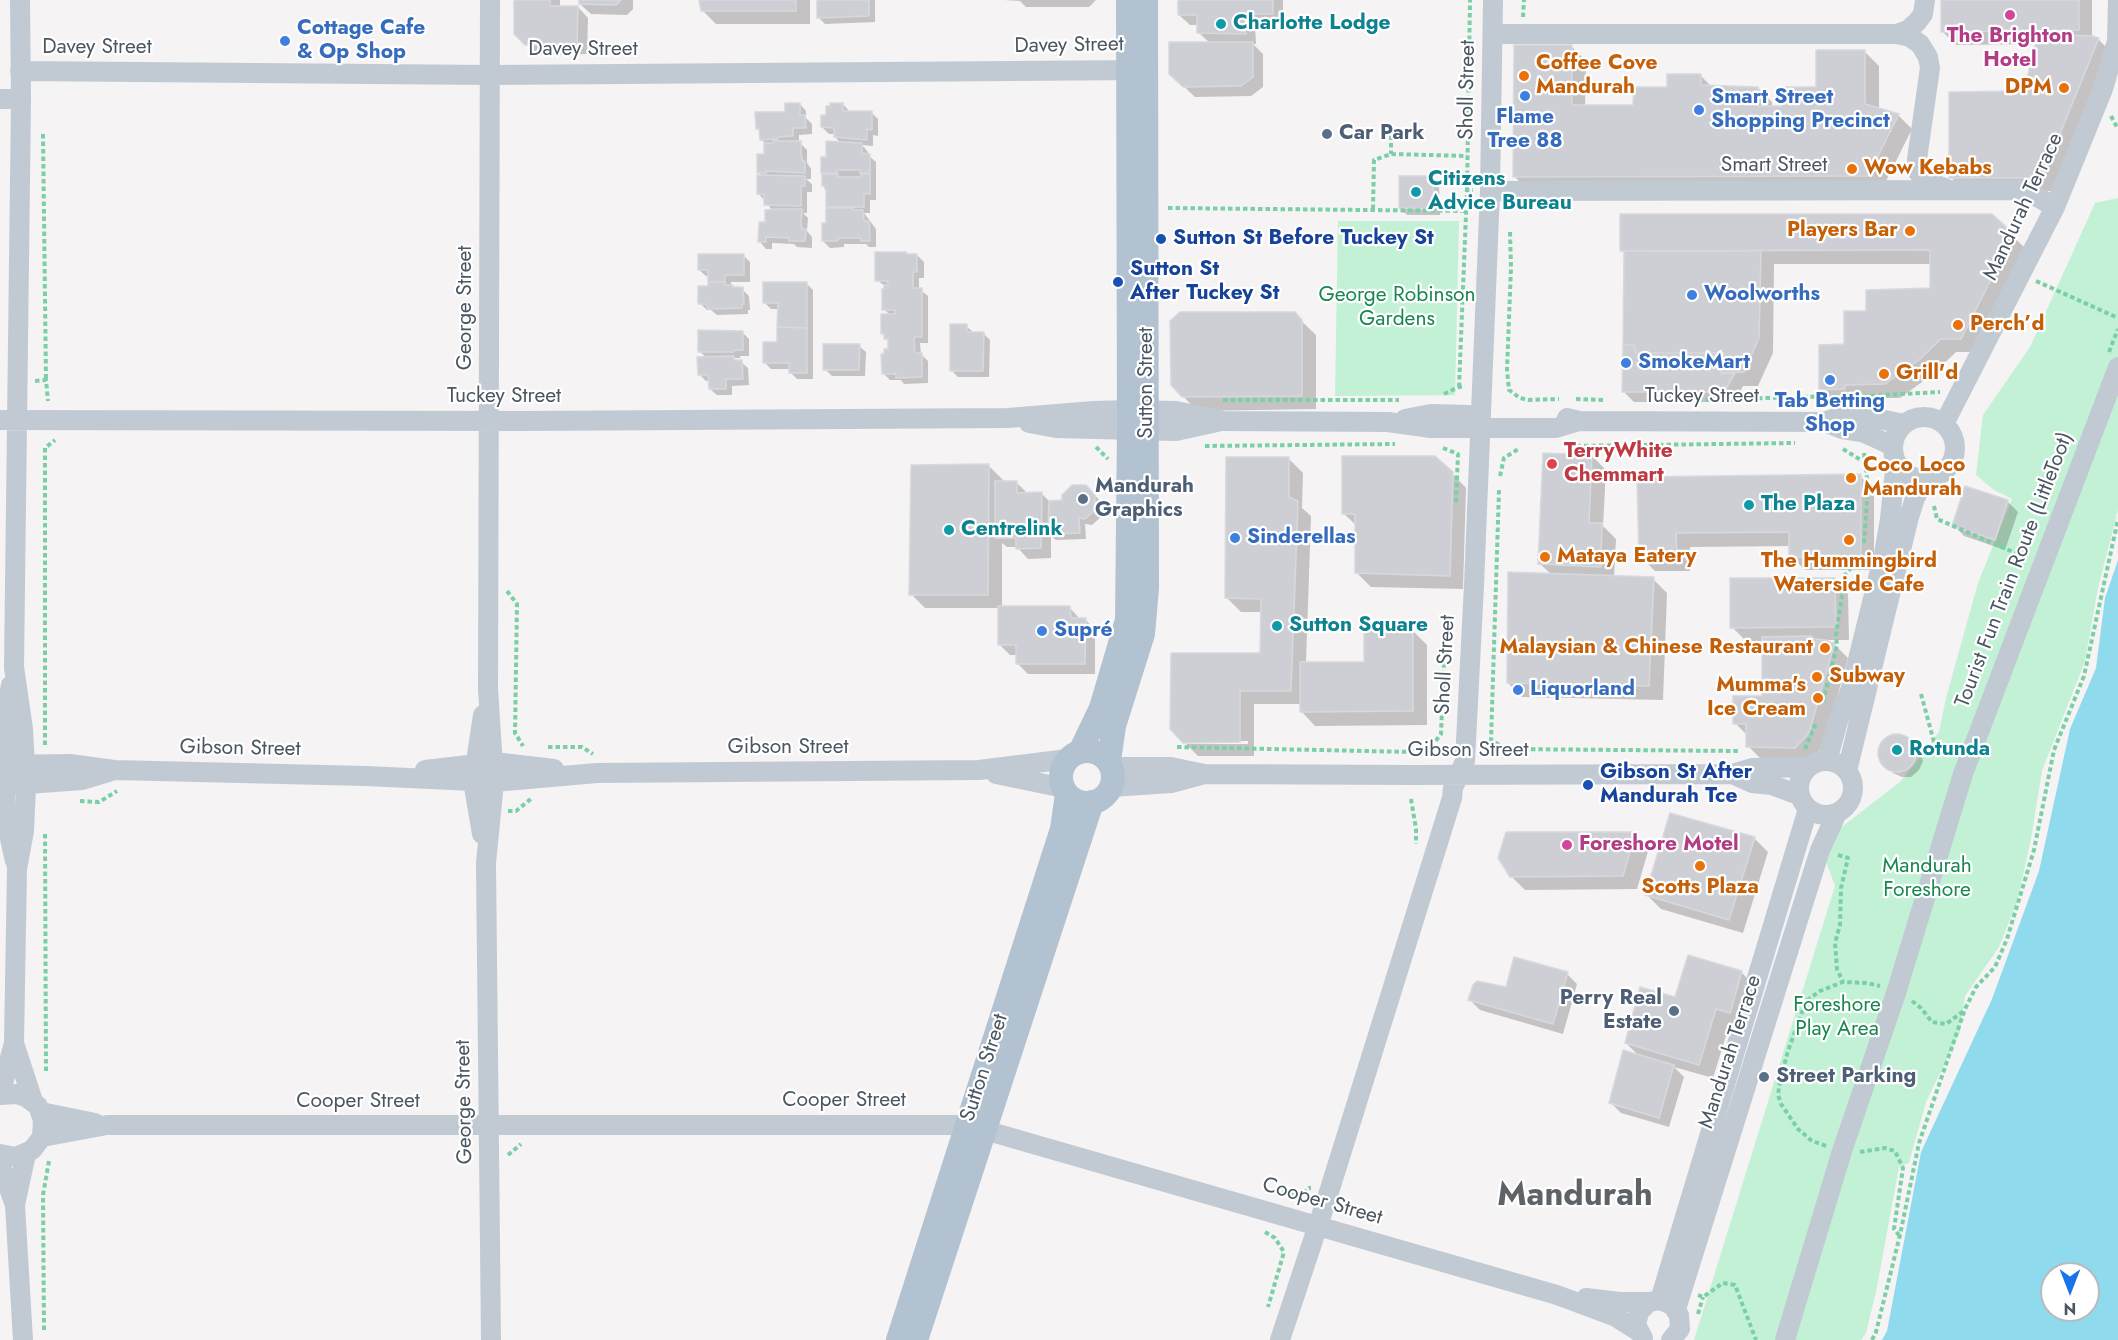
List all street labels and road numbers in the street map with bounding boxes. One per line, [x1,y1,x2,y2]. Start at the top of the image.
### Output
street label: Davey Street [1014,32,1124,60]
street label: Davey Street [42,35,152,61]
street label: Davey Street [528,37,638,63]
street label: Sholl Street [1455,40,1481,140]
street label: Mandurah Terrace [1979,129,2069,285]
street label: Smart Street [1721,153,1827,179]
street label: George Street [453,246,479,370]
street label: Sutton Street [1134,327,1160,439]
street label: Tuckey Street [447,384,561,410]
street label: Tuckey Street [1645,384,1759,410]
street label: Tourist Fun Train Route (LittleToot) [1951,429,2079,711]
street label: Sholl Street [1431,614,1461,716]
street label: Gibson Street [179,735,301,763]
street label: Gibson Street [727,735,849,761]
street label: Gibson Street [1407,738,1529,764]
street label: Mandurah Terrace [1694,972,1768,1132]
street label: Sutton Street [956,1011,1014,1125]
street label: George Street [451,1039,479,1165]
street label: Cooper Street [782,1088,906,1114]
street label: Cooper Street [296,1089,420,1115]
street label: Cooper Street [1259,1173,1385,1231]

